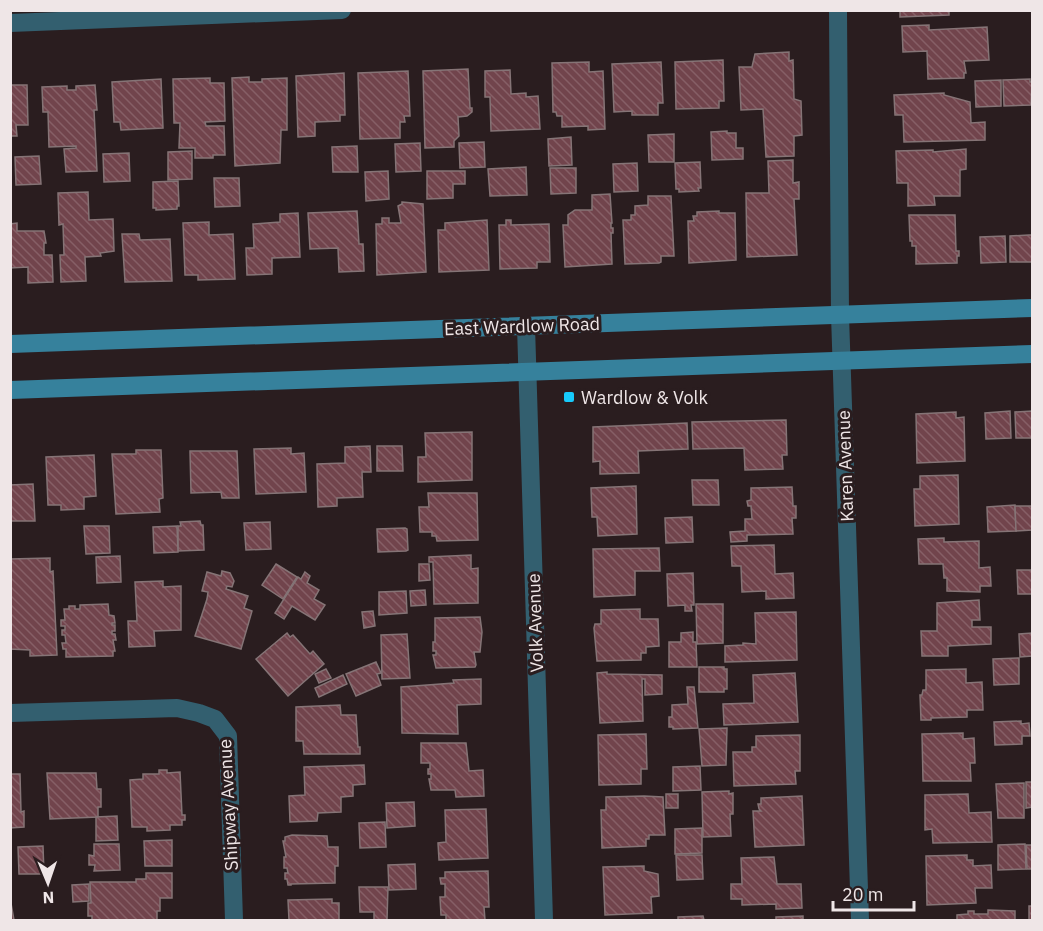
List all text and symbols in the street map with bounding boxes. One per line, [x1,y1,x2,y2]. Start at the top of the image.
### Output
street label: East Wardlow Road [444,312,600,340]
place label: Wardlow & Volk [581,386,709,409]
marker: Wardlow & Volk [562,390,576,404]
street label: Karen Avenue [832,410,858,522]
street label: Volk Avenue [522,573,548,673]
street label: Shipway Avenue [213,738,243,872]
north arrow [18,853,78,913]
scale bar [833,874,914,912]
text: 20 m [842,883,884,906]
text: N [42,888,55,908]

